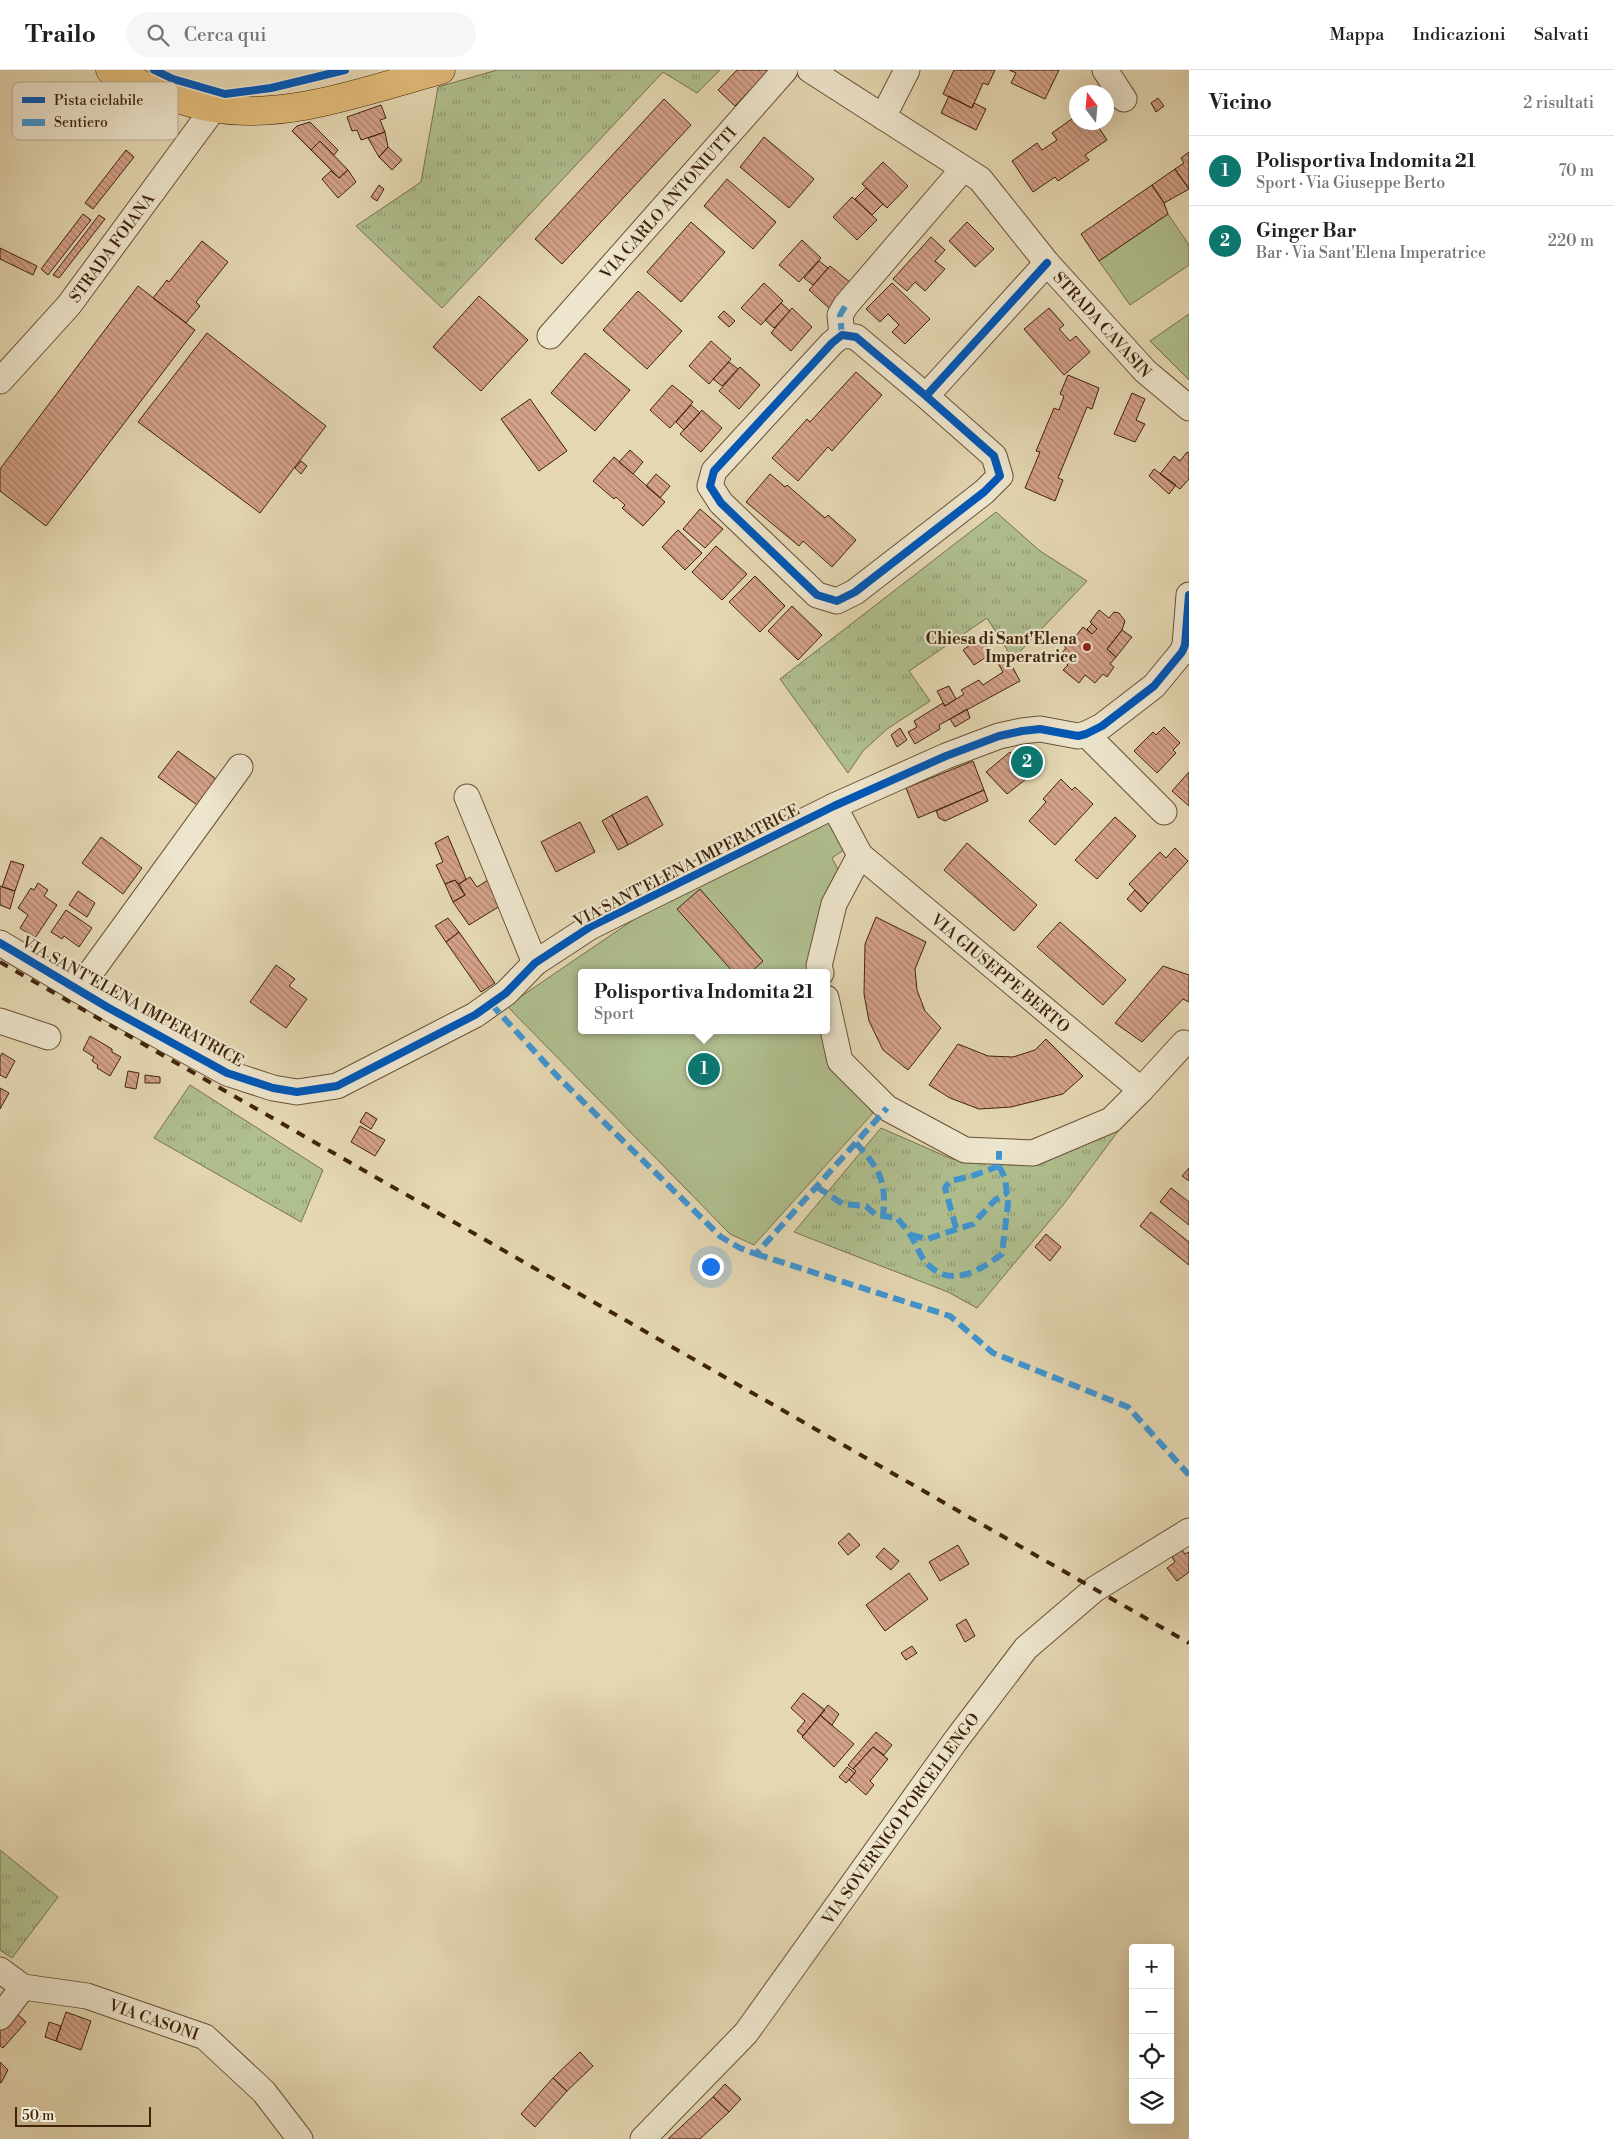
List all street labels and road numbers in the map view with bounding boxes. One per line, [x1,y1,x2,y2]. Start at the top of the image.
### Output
street label: VIA CARLO ANTONIUTTI [595,123,741,284]
street label: STRADA FOIANA [65,189,160,307]
street label: STRADA CAVASIN [1049,268,1155,382]
street label: VIA SANT'ELENA IMPERATRICE [569,800,803,932]
street label: VIA GIUSEPPE BERTO [926,909,1074,1037]
street label: VIA SANT'ELENA IMPERATRICE [17,932,247,1072]
street label: VIA SOVERNIGO PORCELLENGO [817,1709,984,1930]
street label: VIA CASONI [105,1995,201,2045]

